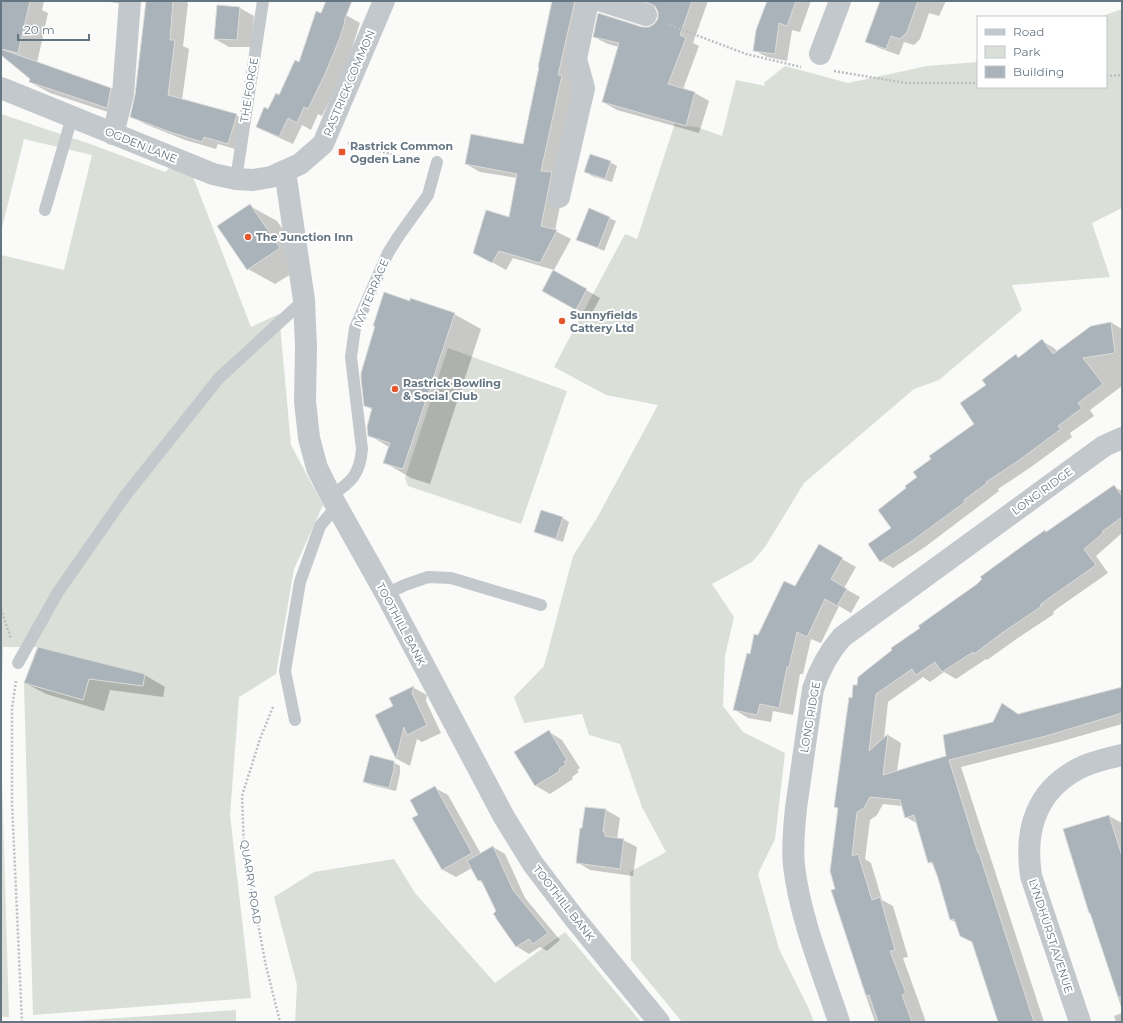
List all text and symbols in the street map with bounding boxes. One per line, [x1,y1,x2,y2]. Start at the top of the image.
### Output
scale bar [18,16,89,42]
legend [977,16,1107,88]
text: 20 m [24,22,55,37]
text: Road [1013,24,1044,39]
street label: RASTRICK COMMON [320,28,378,138]
text: Park [1013,44,1041,59]
street label: THE FORGE [237,57,261,123]
text: Building [1013,64,1064,79]
street label: OGDEN LANE [103,124,179,166]
place label: Rastrick Common Ogden Lane [350,139,453,166]
marker: Rastrick Common Ogden Lane [337,147,347,157]
place label: The Junction Inn [256,230,353,244]
marker: The Junction Inn [243,232,253,242]
street label: IVY TERRACE [350,257,392,329]
place label: Sunnyfields Cattery Ltd [570,308,638,335]
marker: Sunnyfields Cattery Ltd [557,316,567,326]
place label: Rastrick Bowling & Social Club [403,376,501,403]
marker: Rastrick Bowling & Social Club [390,384,400,394]
street label: LONG RIDGE [1009,464,1075,518]
street label: TOOTHILL BANK [373,580,429,668]
street label: LONG RIDGE [797,680,823,754]
street label: QUARRY ROAD [237,839,265,925]
street label: TOOTHILL BANK [530,862,598,944]
street label: LYNDHURST AVENUE [1026,877,1076,995]

